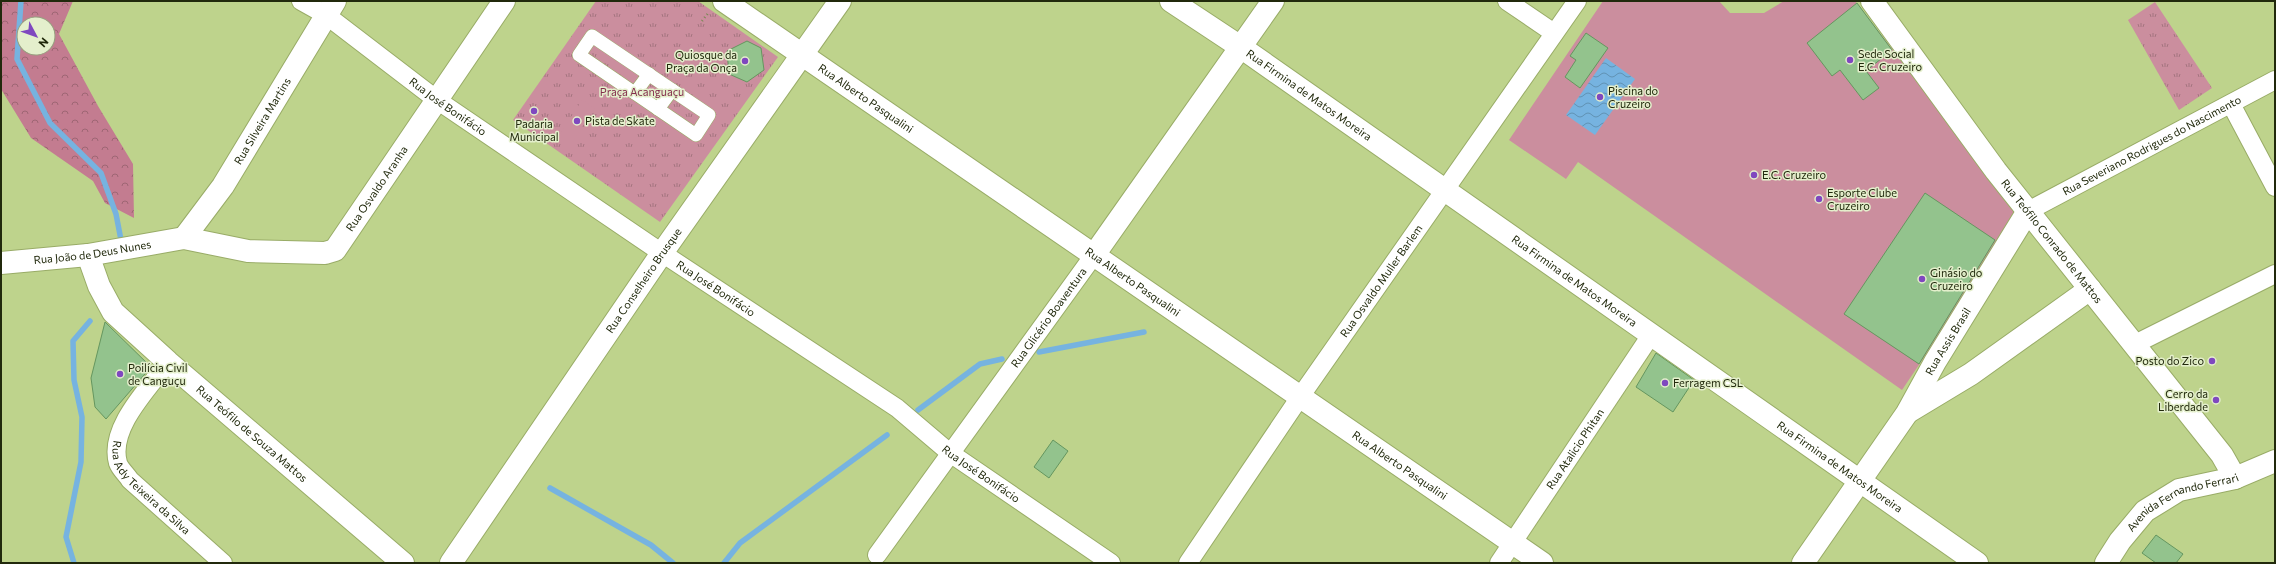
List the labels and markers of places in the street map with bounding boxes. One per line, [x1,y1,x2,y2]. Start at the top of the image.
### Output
place label: Sede Social E.C. Cruzeiro [1858,47,1922,73]
place label: Quiosque da Praça da Onça [666,48,737,74]
marker: Sede Social E.C. Cruzeiro [1845,55,1855,65]
marker: Quiosque da Praça da Onça [740,56,750,66]
place label: Piscina do Cruzeiro [1608,84,1659,110]
marker: Piscina do Cruzeiro [1595,92,1605,102]
marker: Padaria Municipal [529,106,539,116]
place label: Pista de Skate [585,114,655,127]
marker: Pista de Skate [572,116,582,126]
place label: Padaria Municipal [509,117,559,143]
place label: E.C. Cruzeiro [1762,168,1826,181]
marker: E.C. Cruzeiro [1749,170,1759,180]
place label: Esporte Clube Cruzeiro [1827,186,1897,212]
marker: Esporte Clube Cruzeiro [1814,194,1824,204]
place label: Ginásio do Cruzeiro [1930,266,1983,292]
marker: Ginásio do Cruzeiro [1917,274,1927,284]
place label: Posto do Zico [2135,354,2204,367]
marker: Posto do Zico [2207,356,2217,366]
place label: Poilícia Civil de Canguçu [128,361,188,387]
marker: Poilícia Civil de Canguçu [115,369,125,379]
place label: Ferragem CSL [1673,376,1743,389]
marker: Ferragem CSL [1660,378,1670,388]
place label: Cerro da Liberdade [2158,387,2208,413]
marker: Cerro da Liberdade [2211,395,2221,405]

